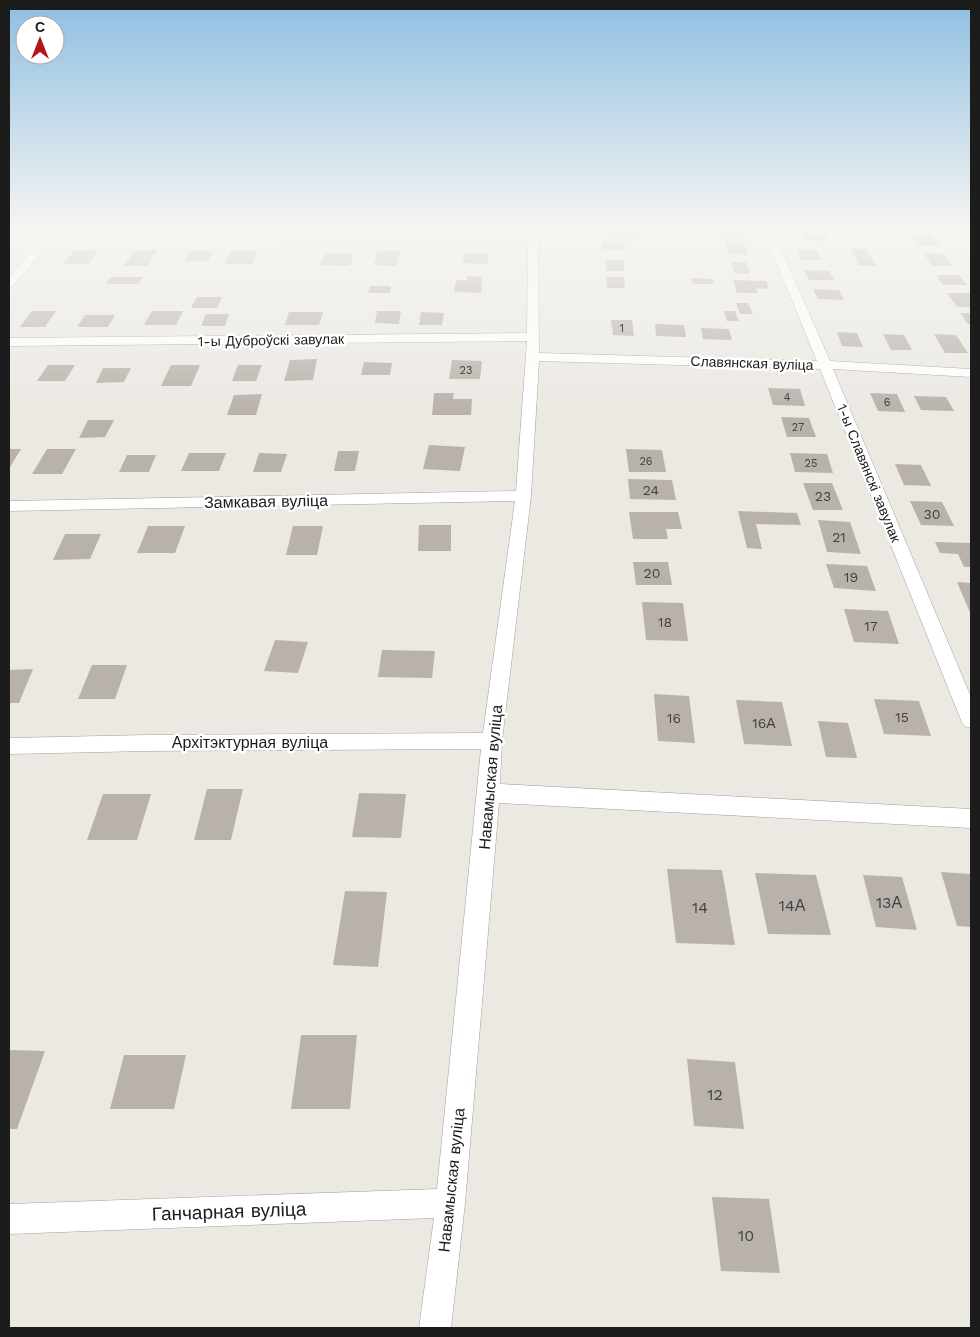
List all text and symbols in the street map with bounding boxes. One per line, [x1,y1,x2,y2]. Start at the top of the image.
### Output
north arrow [15,15,65,65]
text: С [35,19,45,35]
house number: 1 [620,322,624,335]
street label: 1-ы Дуброўскі завулак [198,331,345,349]
street label: Славянская вуліца [690,353,814,373]
house number: 23 [460,364,472,377]
house number: 4 [784,391,791,404]
house number: 6 [884,396,891,409]
street label: 1-ы Славянскі завулак [834,402,904,545]
house number: 27 [792,421,804,434]
house number: 26 [639,455,653,468]
house number: 25 [805,457,817,470]
house number: 24 [643,482,659,498]
house number: 23 [815,488,831,504]
street label: Замкавая вуліца [204,491,328,512]
house number: 30 [924,506,940,522]
house number: 21 [832,529,846,545]
house number: 20 [644,565,660,581]
house number: 19 [844,569,858,585]
house number: 18 [658,614,672,630]
house number: 17 [864,618,878,634]
street label: Навамыская вуліца [475,704,506,850]
house number: 15 [895,709,909,725]
house number: 16 [667,710,681,726]
house number: 16А [752,715,776,731]
street label: Архітэктурная вуліца [172,733,328,752]
house number: 13А [876,893,902,912]
house number: 14А [779,896,806,915]
house number: 14 [692,898,708,917]
house number: 12 [707,1085,723,1104]
street label: Навамыская вуліца [434,1107,469,1253]
street label: Ганчарная вуліца [151,1197,307,1226]
house number: 10 [738,1226,754,1245]

